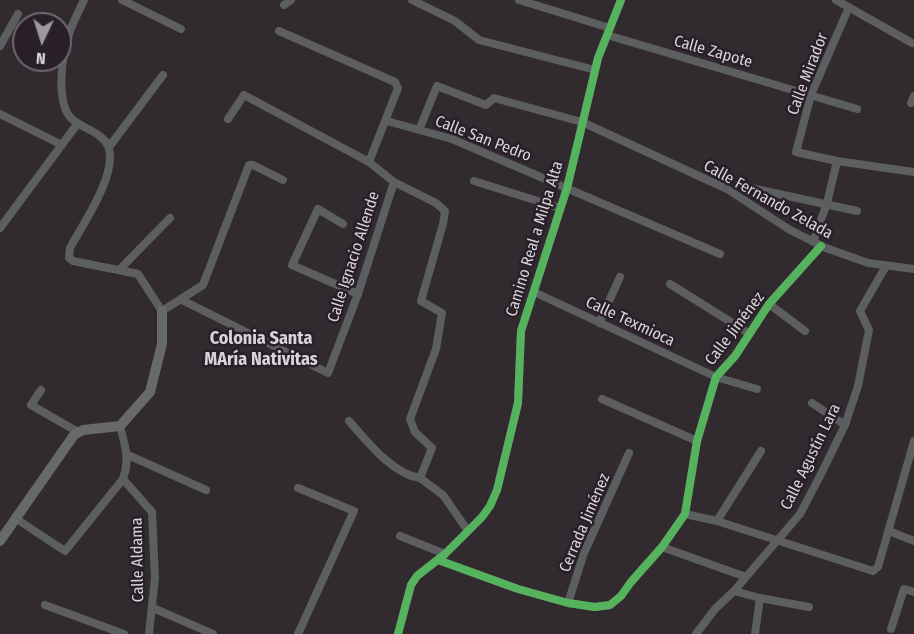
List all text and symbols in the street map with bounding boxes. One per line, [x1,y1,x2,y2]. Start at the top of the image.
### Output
north arrow [12,12,72,72]
street label: Calle Mirador [784,30,832,118]
street label: Calle Zapote [672,32,754,72]
text: N [35,49,46,68]
street label: Calle San Pedro [432,112,534,166]
street label: Calle Fernando Zelada [700,157,836,243]
street label: Camino Real a Milpa Alta [502,159,568,319]
street label: Calle Ignacio Allende [324,189,384,325]
street label: Calle Jiménez [701,289,769,369]
street label: Calle Texmioca [582,293,678,351]
district label: Colonia Santa MAría Nativitas [204,328,318,370]
street label: Calle Agustín Lara [777,401,845,513]
street label: Cerrada Jiménez [556,471,614,575]
street label: Calle Aldama [128,517,148,603]

